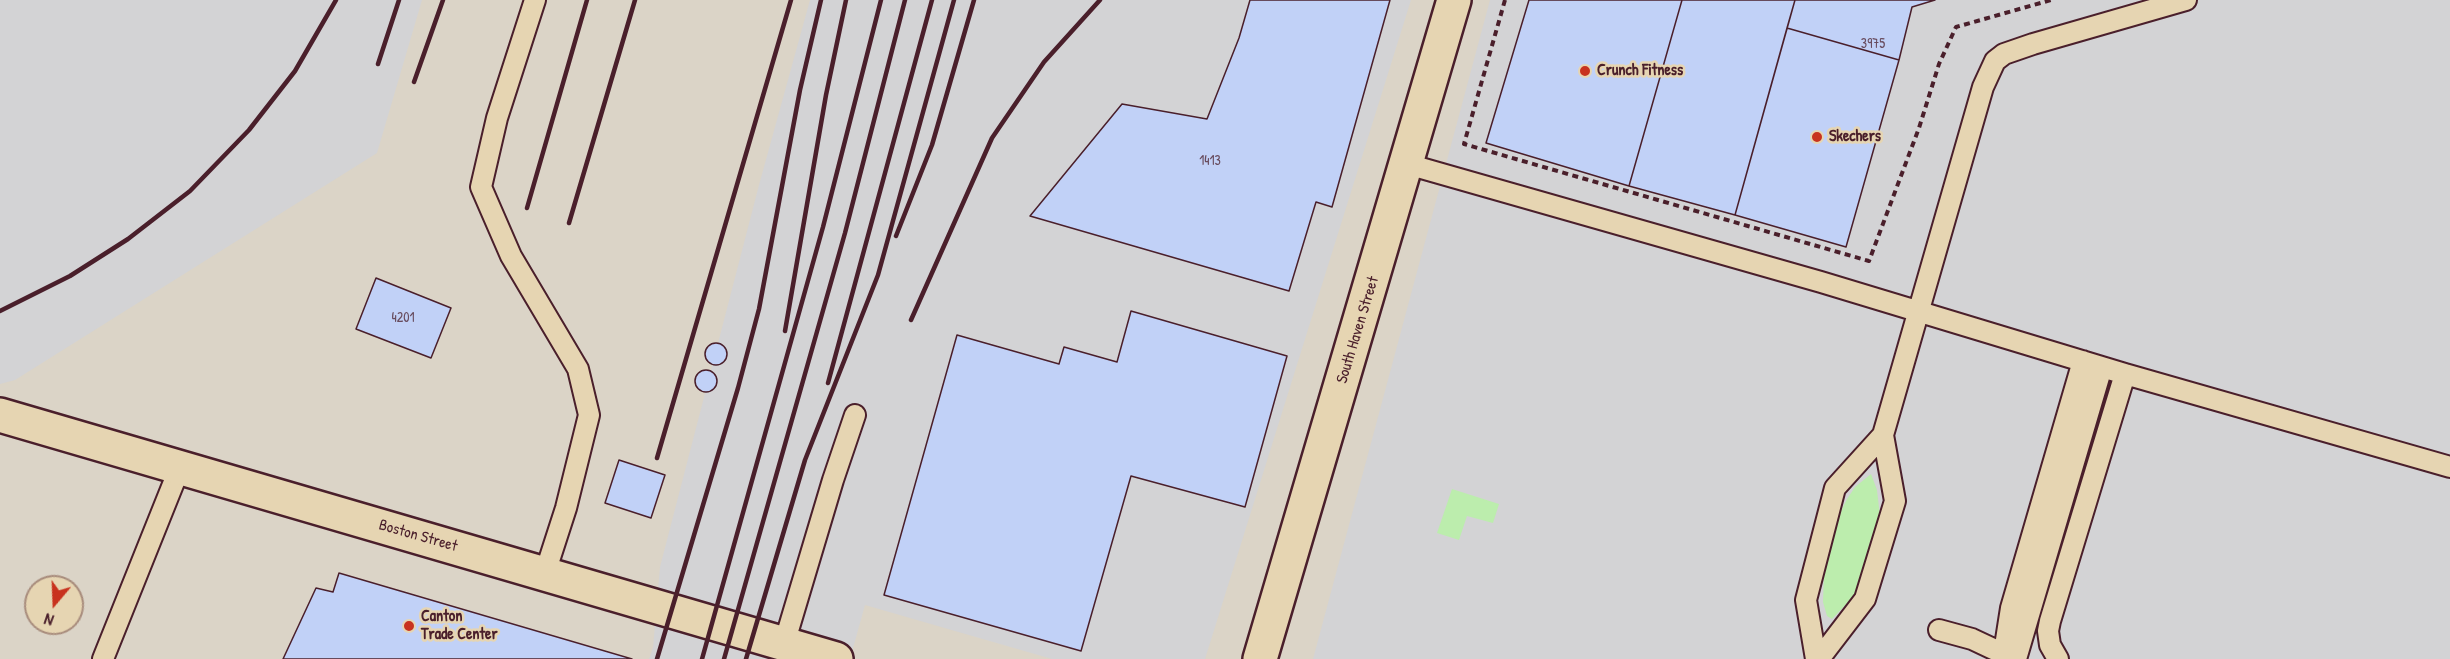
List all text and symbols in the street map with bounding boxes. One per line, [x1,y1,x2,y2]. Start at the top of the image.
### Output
house number: 3975 [1861,36,1885,52]
place label: Crunch Fitness [1597,61,1683,81]
marker: Crunch Fitness [1578,64,1592,78]
place label: Skechers [1829,127,1881,147]
marker: Skechers [1810,130,1824,144]
house number: 1413 [1199,153,1221,169]
street label: South Haven Street [1333,274,1383,386]
house number: 4201 [391,310,415,326]
street label: Boston Street [377,516,459,556]
north arrow [24,575,84,635]
place label: Canton Trade Center [421,607,498,645]
text: N [41,608,56,632]
marker: Canton Trade Center [402,619,416,633]

